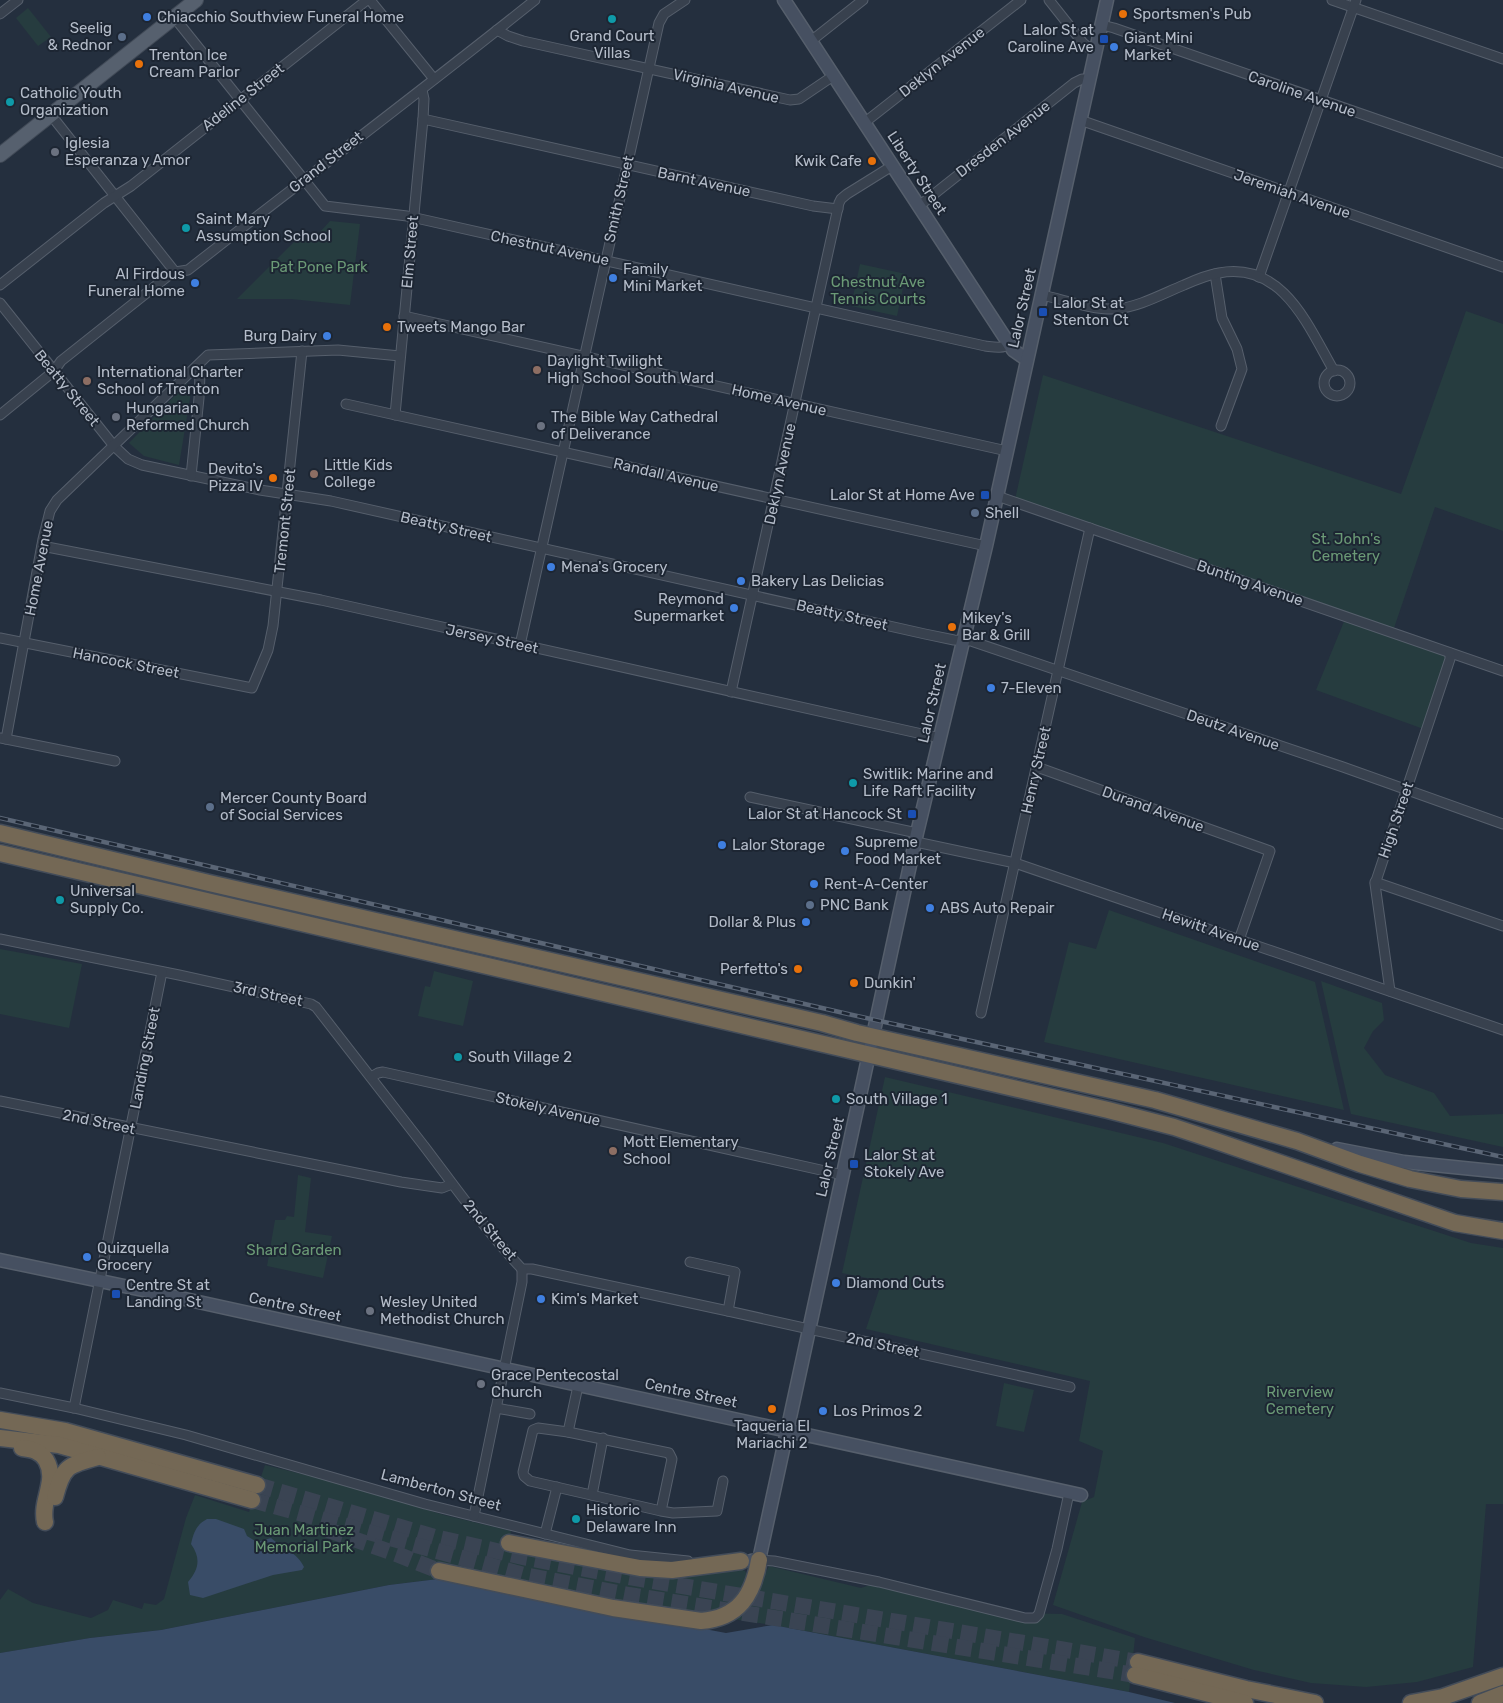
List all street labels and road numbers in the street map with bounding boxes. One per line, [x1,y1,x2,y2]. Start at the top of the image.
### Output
street label: Deklyn Avenue [896,23,988,101]
street label: Adeline Street [198,59,288,135]
street label: Virginia Avenue [671,65,781,107]
street label: Caroline Avenue [1246,67,1358,121]
street label: Dresden Avenue [952,97,1054,181]
street label: Grand Street [285,127,367,197]
street label: Liberty Street [883,128,951,218]
street label: Smith Street [600,154,638,244]
street label: Barnt Avenue [656,163,752,201]
street label: Jeremiah Avenue [1231,166,1353,222]
street label: Elm Street [398,215,422,289]
street label: Chestnut Avenue [489,227,611,269]
street label: Lalor Street [1004,266,1040,350]
street label: Beatty Street [31,346,103,430]
street label: Home Avenue [730,380,828,420]
street label: Deklyn Avenue [760,422,800,526]
street label: Randall Avenue [612,454,720,496]
street label: Tremont Street [271,468,299,574]
street label: Beatty Street [399,508,494,546]
street label: Home Avenue [21,519,57,617]
street label: Bunting Avenue [1194,556,1306,610]
street label: Beatty Street [795,596,890,634]
street label: Jersey Street [444,620,540,658]
street label: Hancock Street [71,644,181,682]
street label: Lalor Street [914,661,950,745]
street label: Deutz Avenue [1184,706,1282,754]
street label: Henry Street [1017,725,1055,815]
street label: High Street [1375,779,1417,861]
street label: Durand Avenue [1100,782,1206,836]
street label: Hewitt Avenue [1160,905,1262,955]
street label: 3rd Street [232,978,304,1010]
street label: Landing Street [126,1005,164,1111]
street label: Stokely Avenue [494,1088,602,1130]
street label: 2nd Street [61,1106,137,1139]
street label: Lalor Street [812,1115,848,1199]
street label: 2nd Street [459,1196,521,1264]
street label: Centre Street [247,1288,343,1326]
street label: 2nd Street [845,1329,921,1362]
street label: Centre Street [643,1374,739,1412]
street label: Lamberton Street [379,1465,503,1515]

